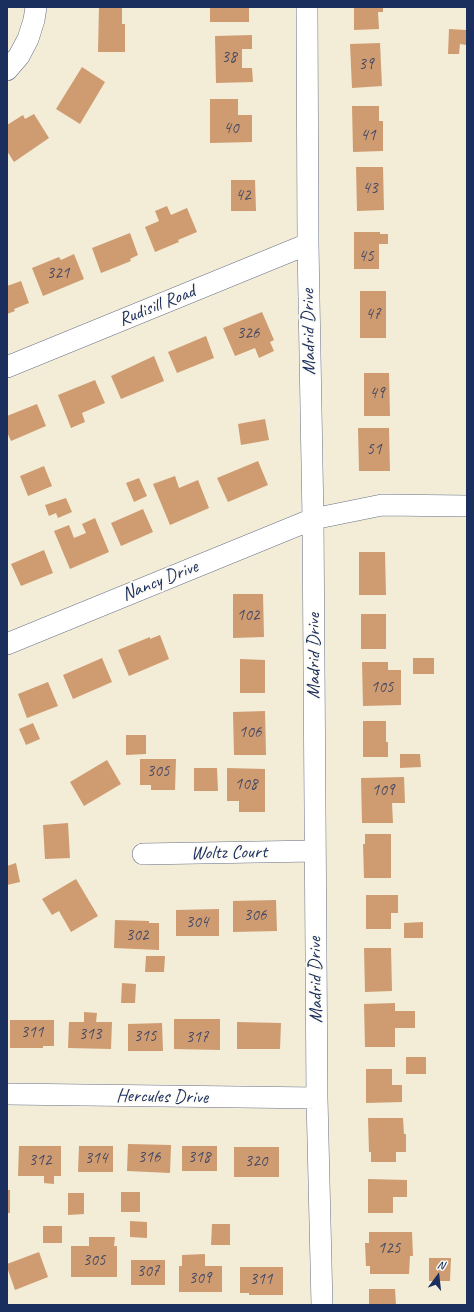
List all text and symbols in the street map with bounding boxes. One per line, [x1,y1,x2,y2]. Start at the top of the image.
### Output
house number: 38 [221,48,237,68]
house number: 39 [358,55,374,75]
house number: 40 [223,119,239,139]
house number: 41 [360,126,376,146]
house number: 43 [362,179,378,199]
house number: 42 [235,186,251,206]
house number: 45 [358,247,374,267]
house number: 321 [47,264,69,284]
street label: Rudisill Road [115,280,199,332]
street label: Madrid Drive [297,289,321,375]
house number: 47 [365,305,381,325]
house number: 326 [237,324,259,344]
house number: 49 [369,384,385,404]
house number: 51 [366,440,382,460]
street label: Nancy Drive [119,555,201,607]
house number: 102 [237,606,259,626]
street label: Madrid Drive [303,613,325,699]
house number: 105 [371,678,393,698]
house number: 106 [239,723,261,743]
house number: 305 [147,762,169,782]
house number: 108 [235,775,257,795]
house number: 109 [372,781,394,801]
street label: Woltz Court [191,841,267,865]
house number: 306 [244,906,266,926]
house number: 304 [186,913,208,933]
house number: 302 [126,926,148,946]
street label: Madrid Drive [304,937,328,1023]
house number: 311 [21,1023,43,1043]
house number: 313 [79,1025,101,1045]
house number: 315 [134,1027,156,1047]
house number: 317 [186,1028,208,1048]
street label: Hercules Drive [116,1085,208,1109]
house number: 316 [138,1148,160,1168]
house number: 318 [188,1148,210,1168]
house number: 314 [85,1149,107,1169]
house number: 312 [29,1151,51,1171]
house number: 320 [245,1152,267,1172]
house number: 125 [378,1239,400,1259]
house number: 305 [83,1251,105,1271]
north arrow [418,1256,458,1296]
text: N [436,1257,446,1272]
house number: 307 [137,1262,159,1282]
house number: 309 [189,1269,211,1289]
house number: 311 [250,1270,272,1290]

